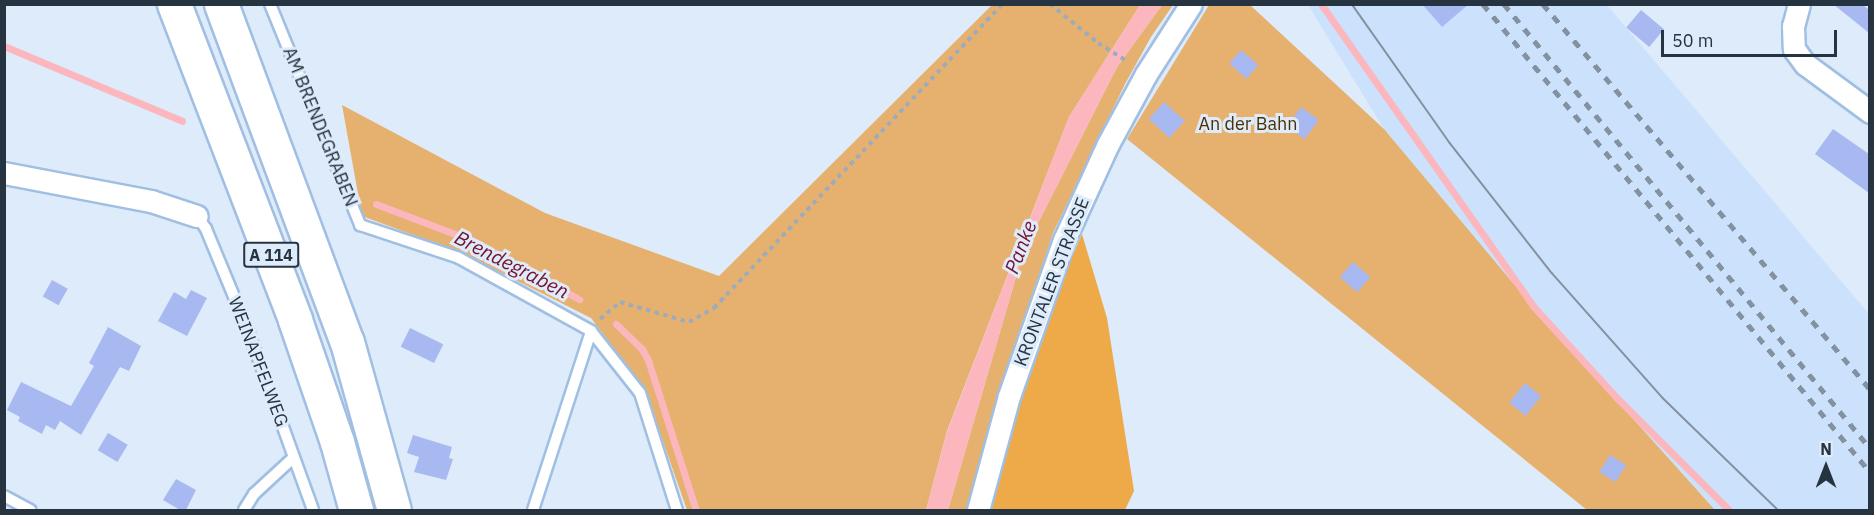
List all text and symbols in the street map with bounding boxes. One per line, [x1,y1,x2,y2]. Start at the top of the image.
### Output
scale bar [1664,18,1840,56]
text: 50 m [1672,29,1714,52]
street label: AM BRENDEGRABEN [278,44,362,210]
park label: An der Bahn [1199,113,1297,135]
street label: KRONTALER STRASSE [1010,195,1094,369]
water label: Panke [999,217,1041,277]
water label: Brendegraben [451,225,573,303]
road number: A 114 [242,242,300,268]
street label: WEINAPFELWEG [223,294,293,430]
north arrow [1796,437,1856,497]
text: N [1820,439,1832,459]

